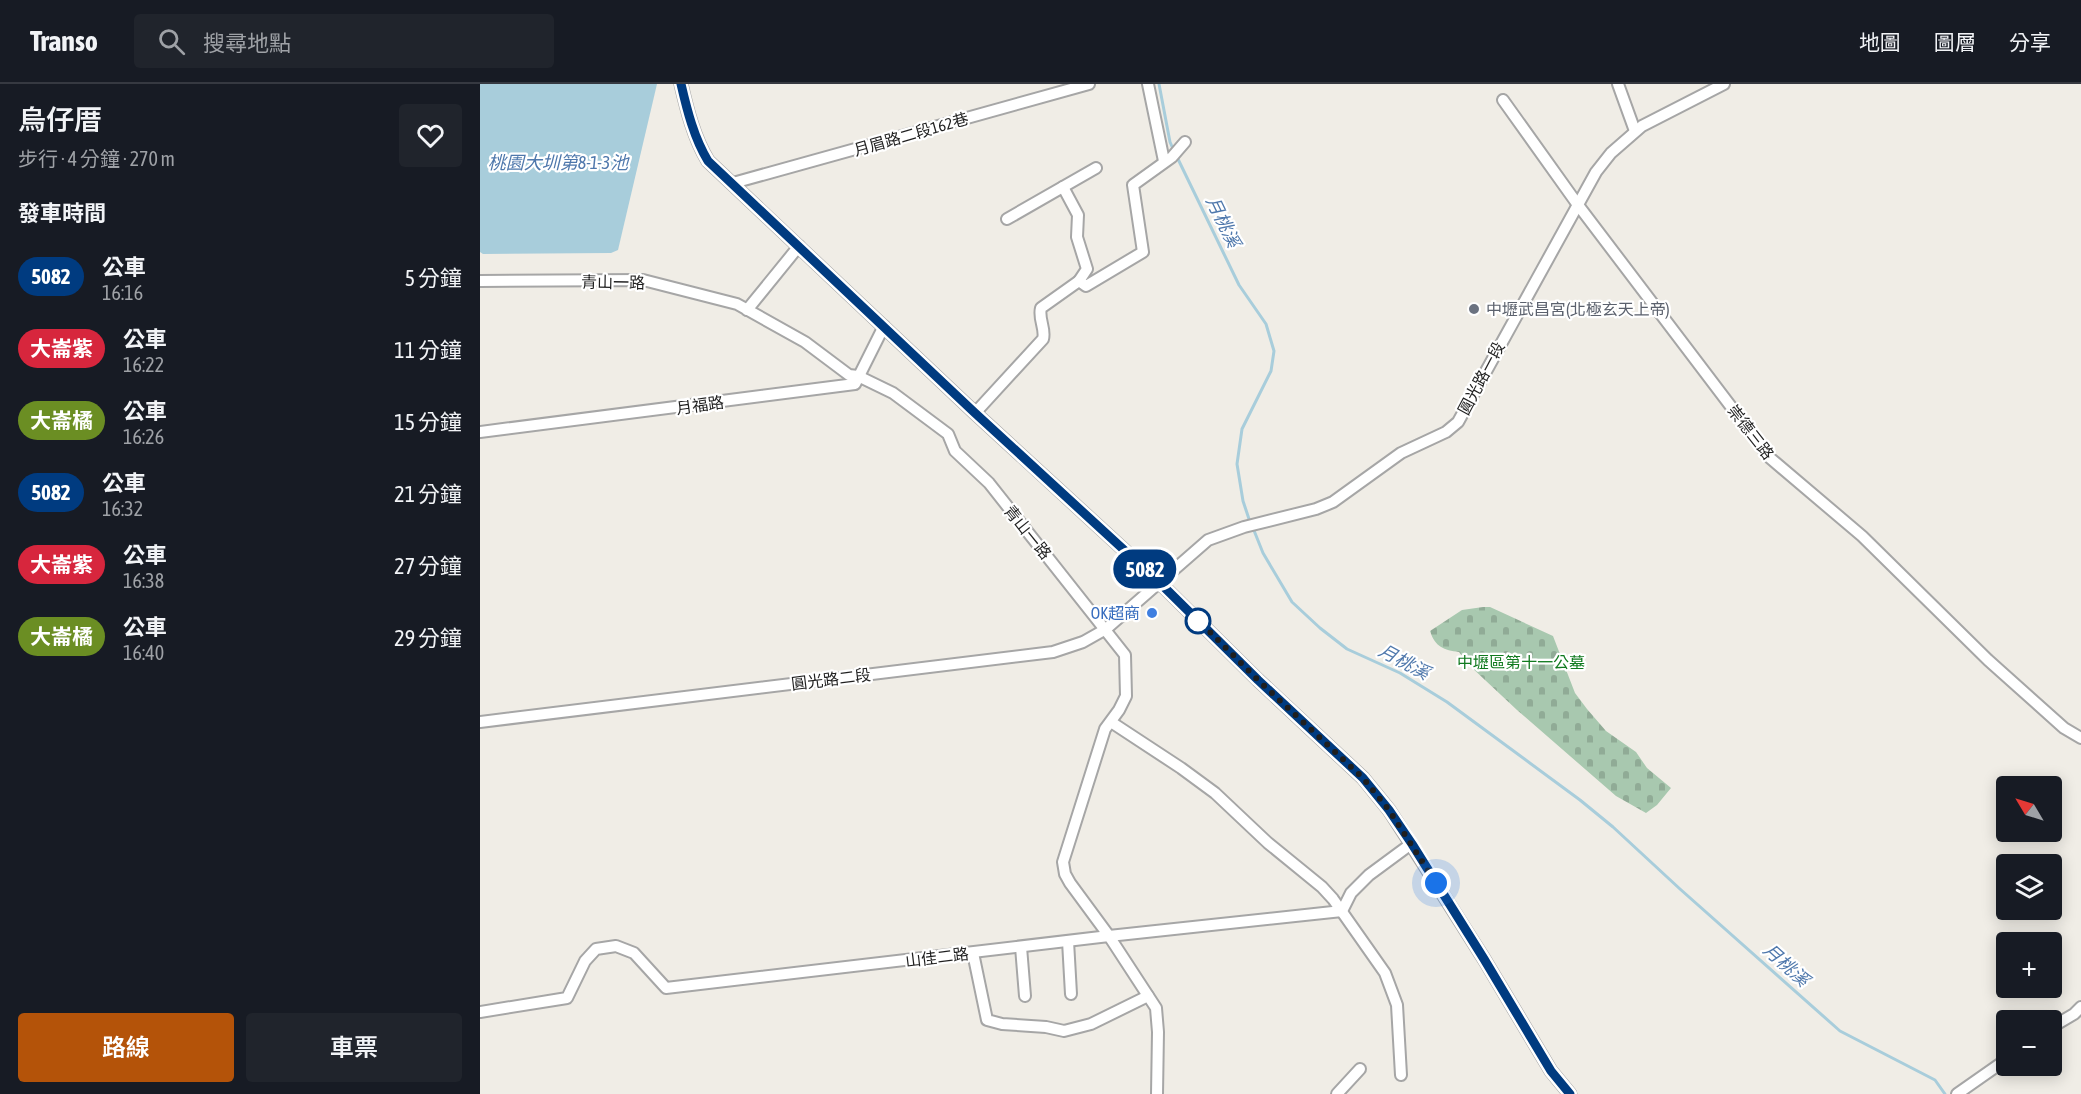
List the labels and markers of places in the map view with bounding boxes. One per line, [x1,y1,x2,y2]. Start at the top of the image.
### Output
place label: 中壢武昌宮(北極玄天上帝) [1486,300,1670,319]
marker: 中壢武昌宮(北極玄天上帝) [1467,302,1481,316]
place label: OK超商 [1091,604,1140,622]
marker: OK超商 [1145,606,1159,620]
unlabelled marker [1185,608,1211,634]

